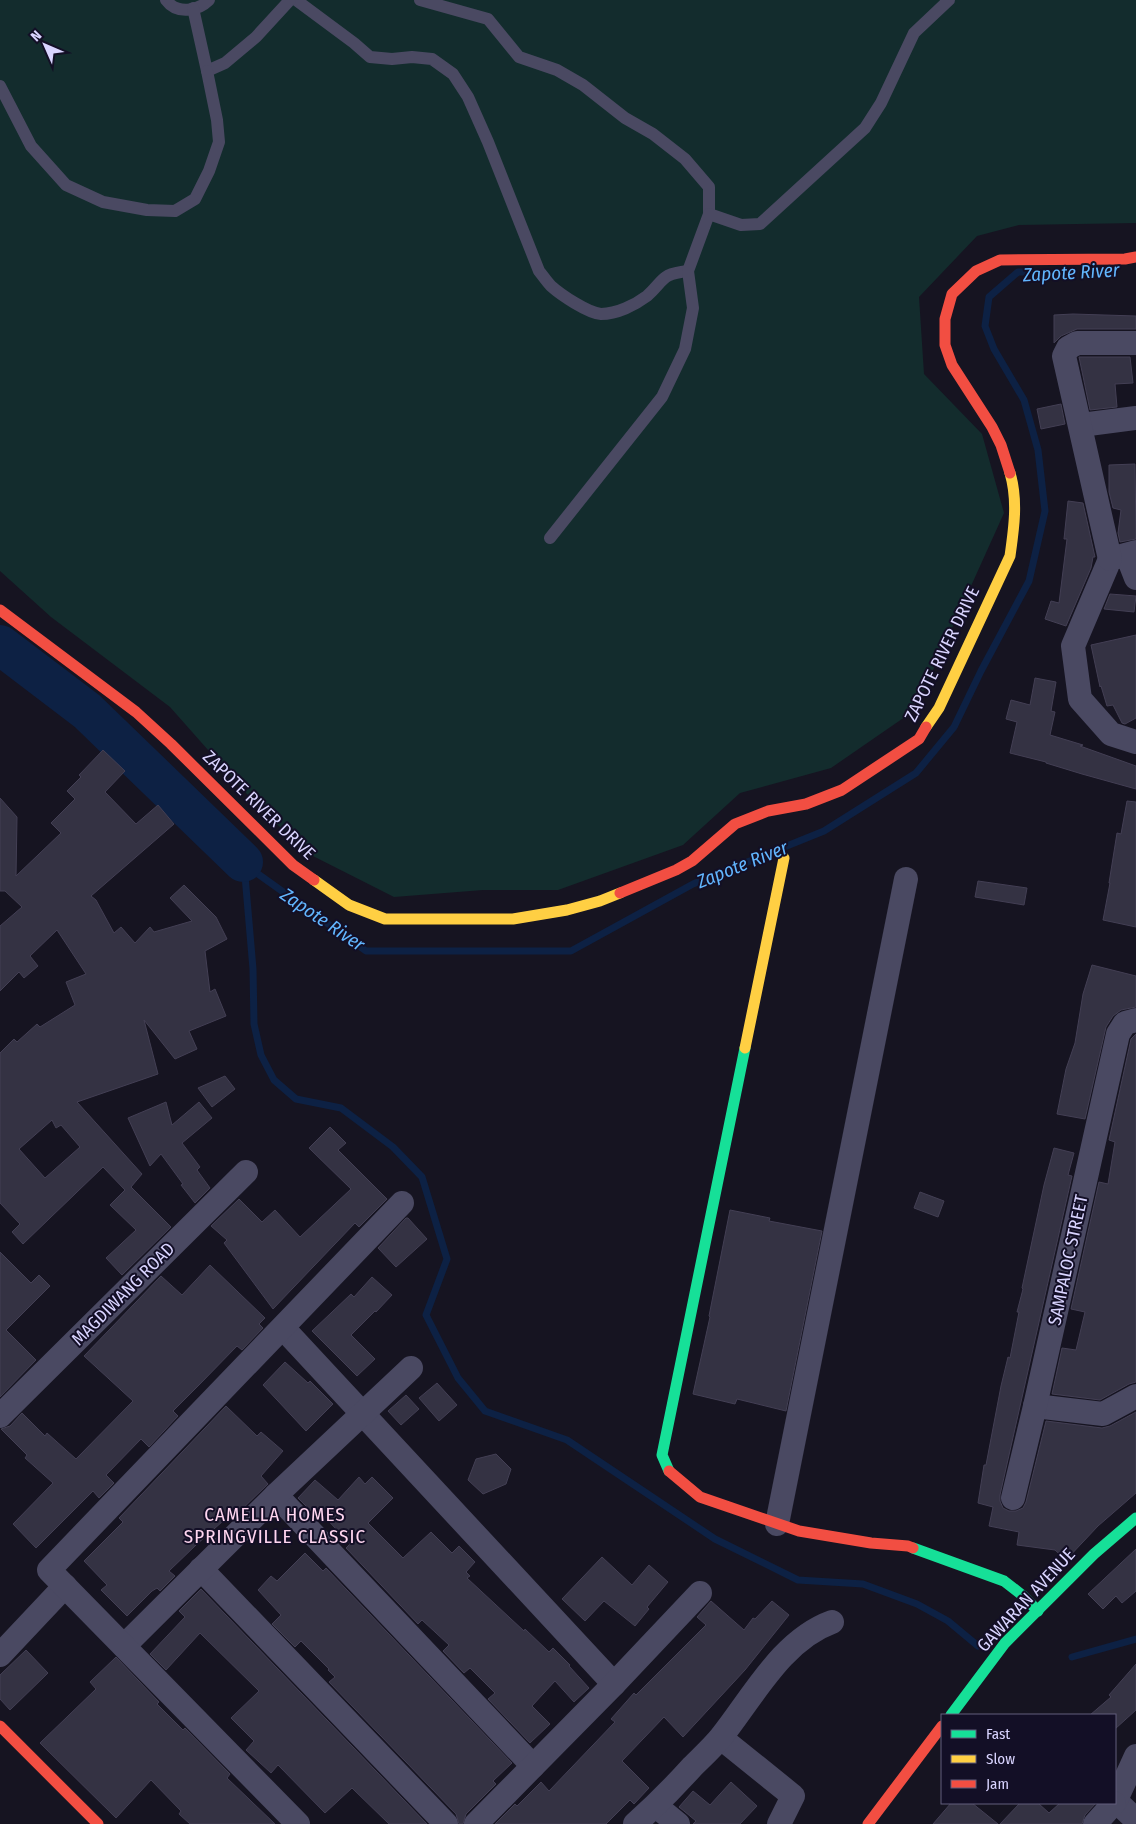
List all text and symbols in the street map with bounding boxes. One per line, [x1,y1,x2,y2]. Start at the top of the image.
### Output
north arrow [20,20,70,70]
text: N [27,27,45,45]
water label: Zapote River [1021,258,1121,287]
street label: ZAPOTE RIVER DRIVE [900,583,984,725]
street label: ZAPOTE RIVER DRIVE [198,746,320,864]
water label: Zapote River [692,835,793,894]
water label: Zapote River [275,882,370,957]
street label: SAMPALOC STREET [1043,1192,1093,1327]
street label: MAGDIWANG ROAD [67,1238,179,1350]
district label: CAMELLA HOMES SPRINGVILLE CLASSIC [184,1503,366,1548]
street label: GAWARAN AVENUE [972,1544,1080,1656]
legend [941,1714,1116,1804]
text: Fast [986,1725,1010,1743]
text: Slow [986,1750,1015,1768]
text: Jam [986,1775,1009,1793]

